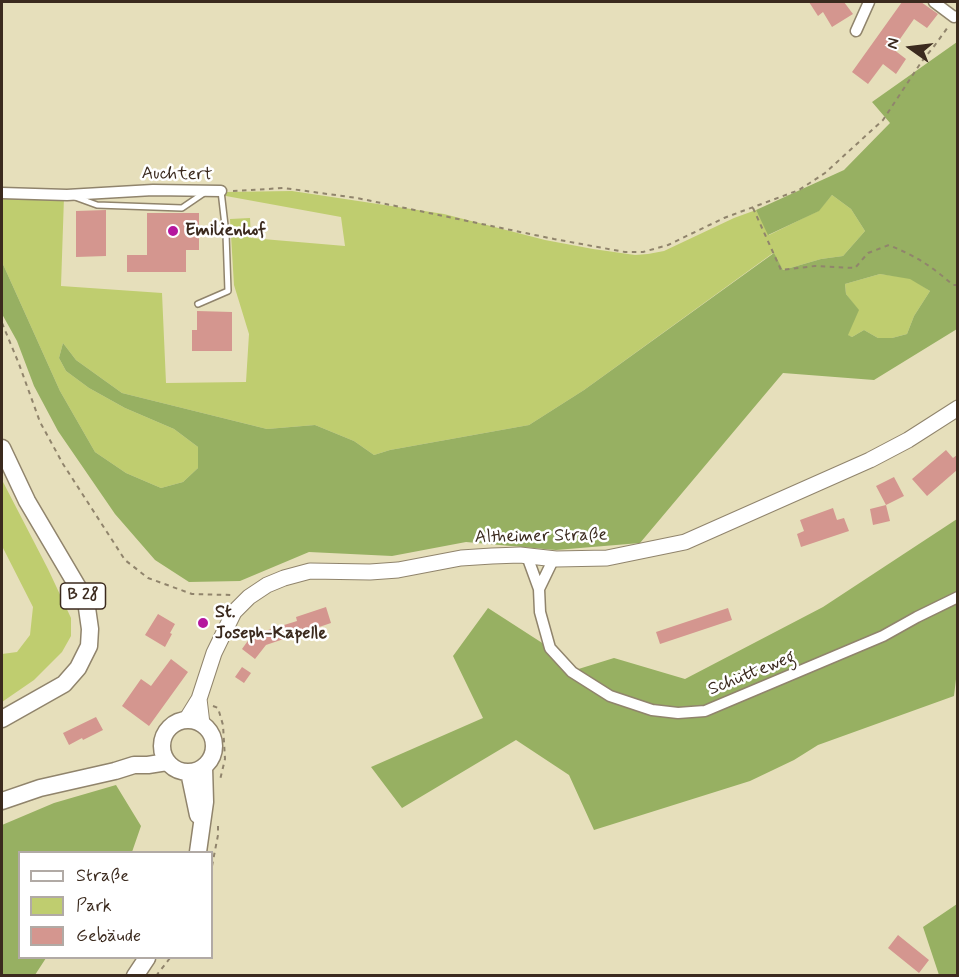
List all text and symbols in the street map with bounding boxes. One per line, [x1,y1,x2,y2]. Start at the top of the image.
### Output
north arrow [881,18,941,78]
text: N [882,36,905,51]
street label: Auchtert [141,164,213,186]
place label: Emilienhof [185,220,266,242]
marker: Emilienhof [166,224,180,238]
street label: Altheimer Straße [475,525,607,549]
road number: B 28 [60,583,106,609]
place label: St. Joseph-Kapelle [215,602,327,644]
marker: St. Joseph-Kapelle [196,616,210,630]
street label: Schütteweg [705,647,799,701]
legend [18,851,213,959]
text: Straße [76,864,129,888]
text: Park [76,894,112,918]
text: Gebäude [76,924,141,948]

